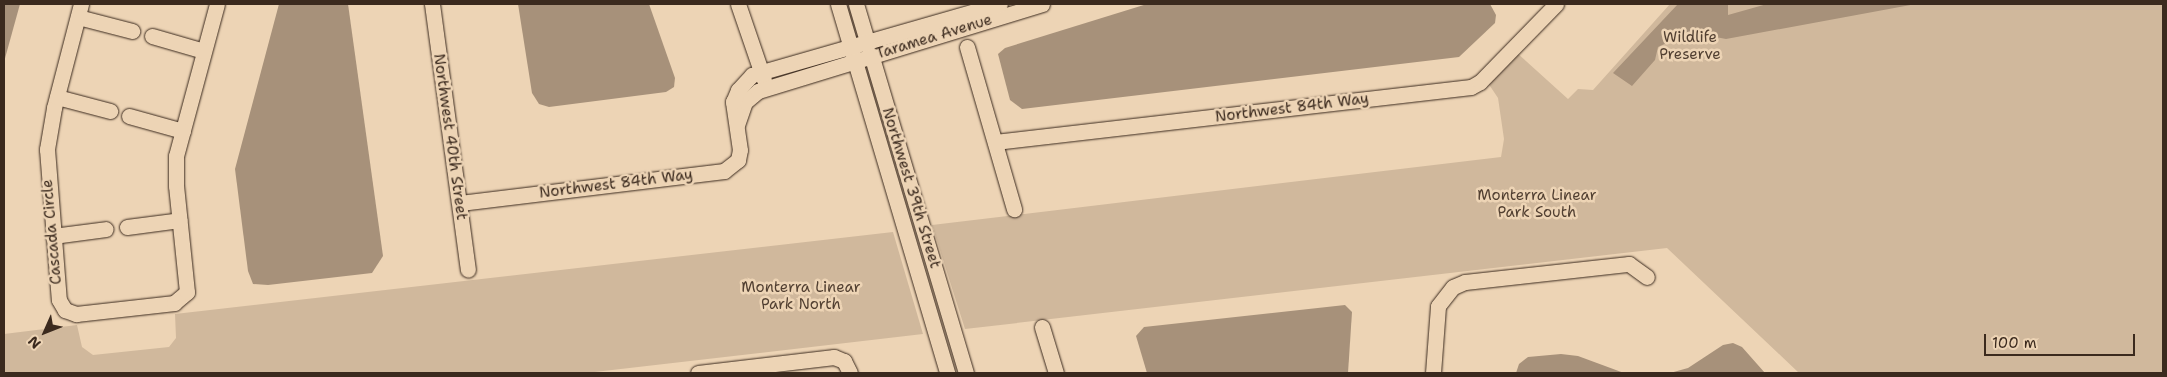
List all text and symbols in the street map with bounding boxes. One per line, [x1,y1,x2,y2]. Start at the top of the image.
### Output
street label: Taramea Avenue [874,11,994,63]
park label: Wildlife Preserve [1659,28,1721,63]
street label: Northwest 40th Street [429,53,471,221]
street label: Northwest 84th Way [1214,90,1370,126]
street label: Northwest 39th Street [878,106,944,270]
street label: Northwest 84th Way [538,166,694,202]
street label: Cascada Circle [38,179,66,285]
park label: Monterra Linear Park South [1477,186,1597,221]
park label: Monterra Linear Park North [741,278,861,313]
north arrow [20,307,70,357]
scale bar [1987,324,2138,356]
text: N [24,332,45,353]
text: 100 m [1992,333,2037,353]

